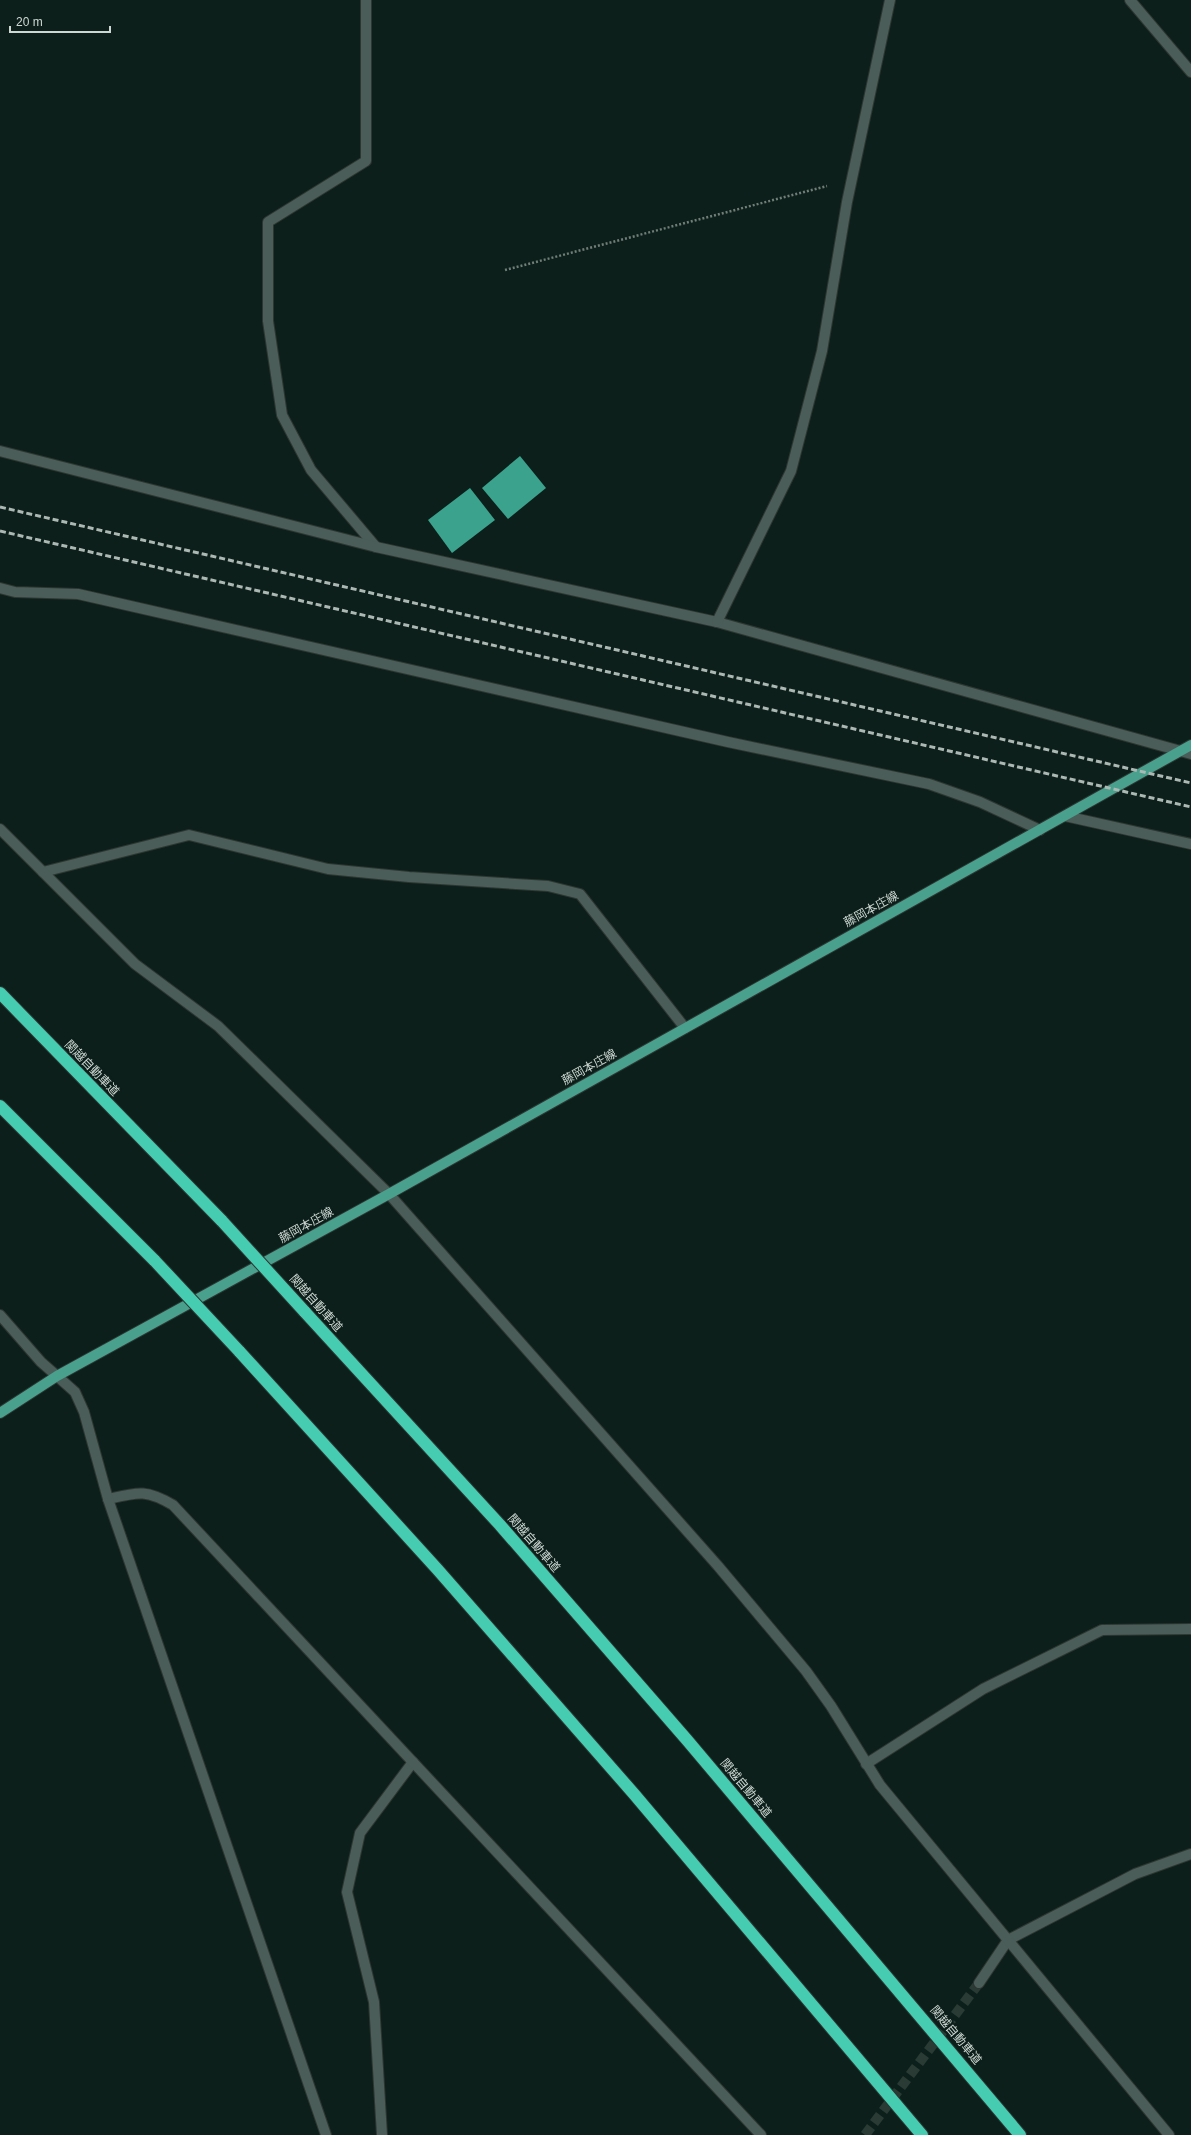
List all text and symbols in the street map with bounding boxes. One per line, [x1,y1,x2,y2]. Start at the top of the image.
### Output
scale bar [10,8,110,34]
text: 20 m [16,15,43,29]
street label: 藤岡本庄線 [841,888,901,930]
street label: 関越自動車道 [62,1037,122,1099]
street label: 藤岡本庄線 [559,1046,619,1088]
street label: 藤岡本庄線 [276,1204,336,1246]
street label: 関越自動車道 [287,1272,345,1334]
street label: 関越自動車道 [505,1511,563,1575]
street label: 関越自動車道 [717,1756,775,1820]
street label: 関越自動車道 [927,2003,985,2067]

